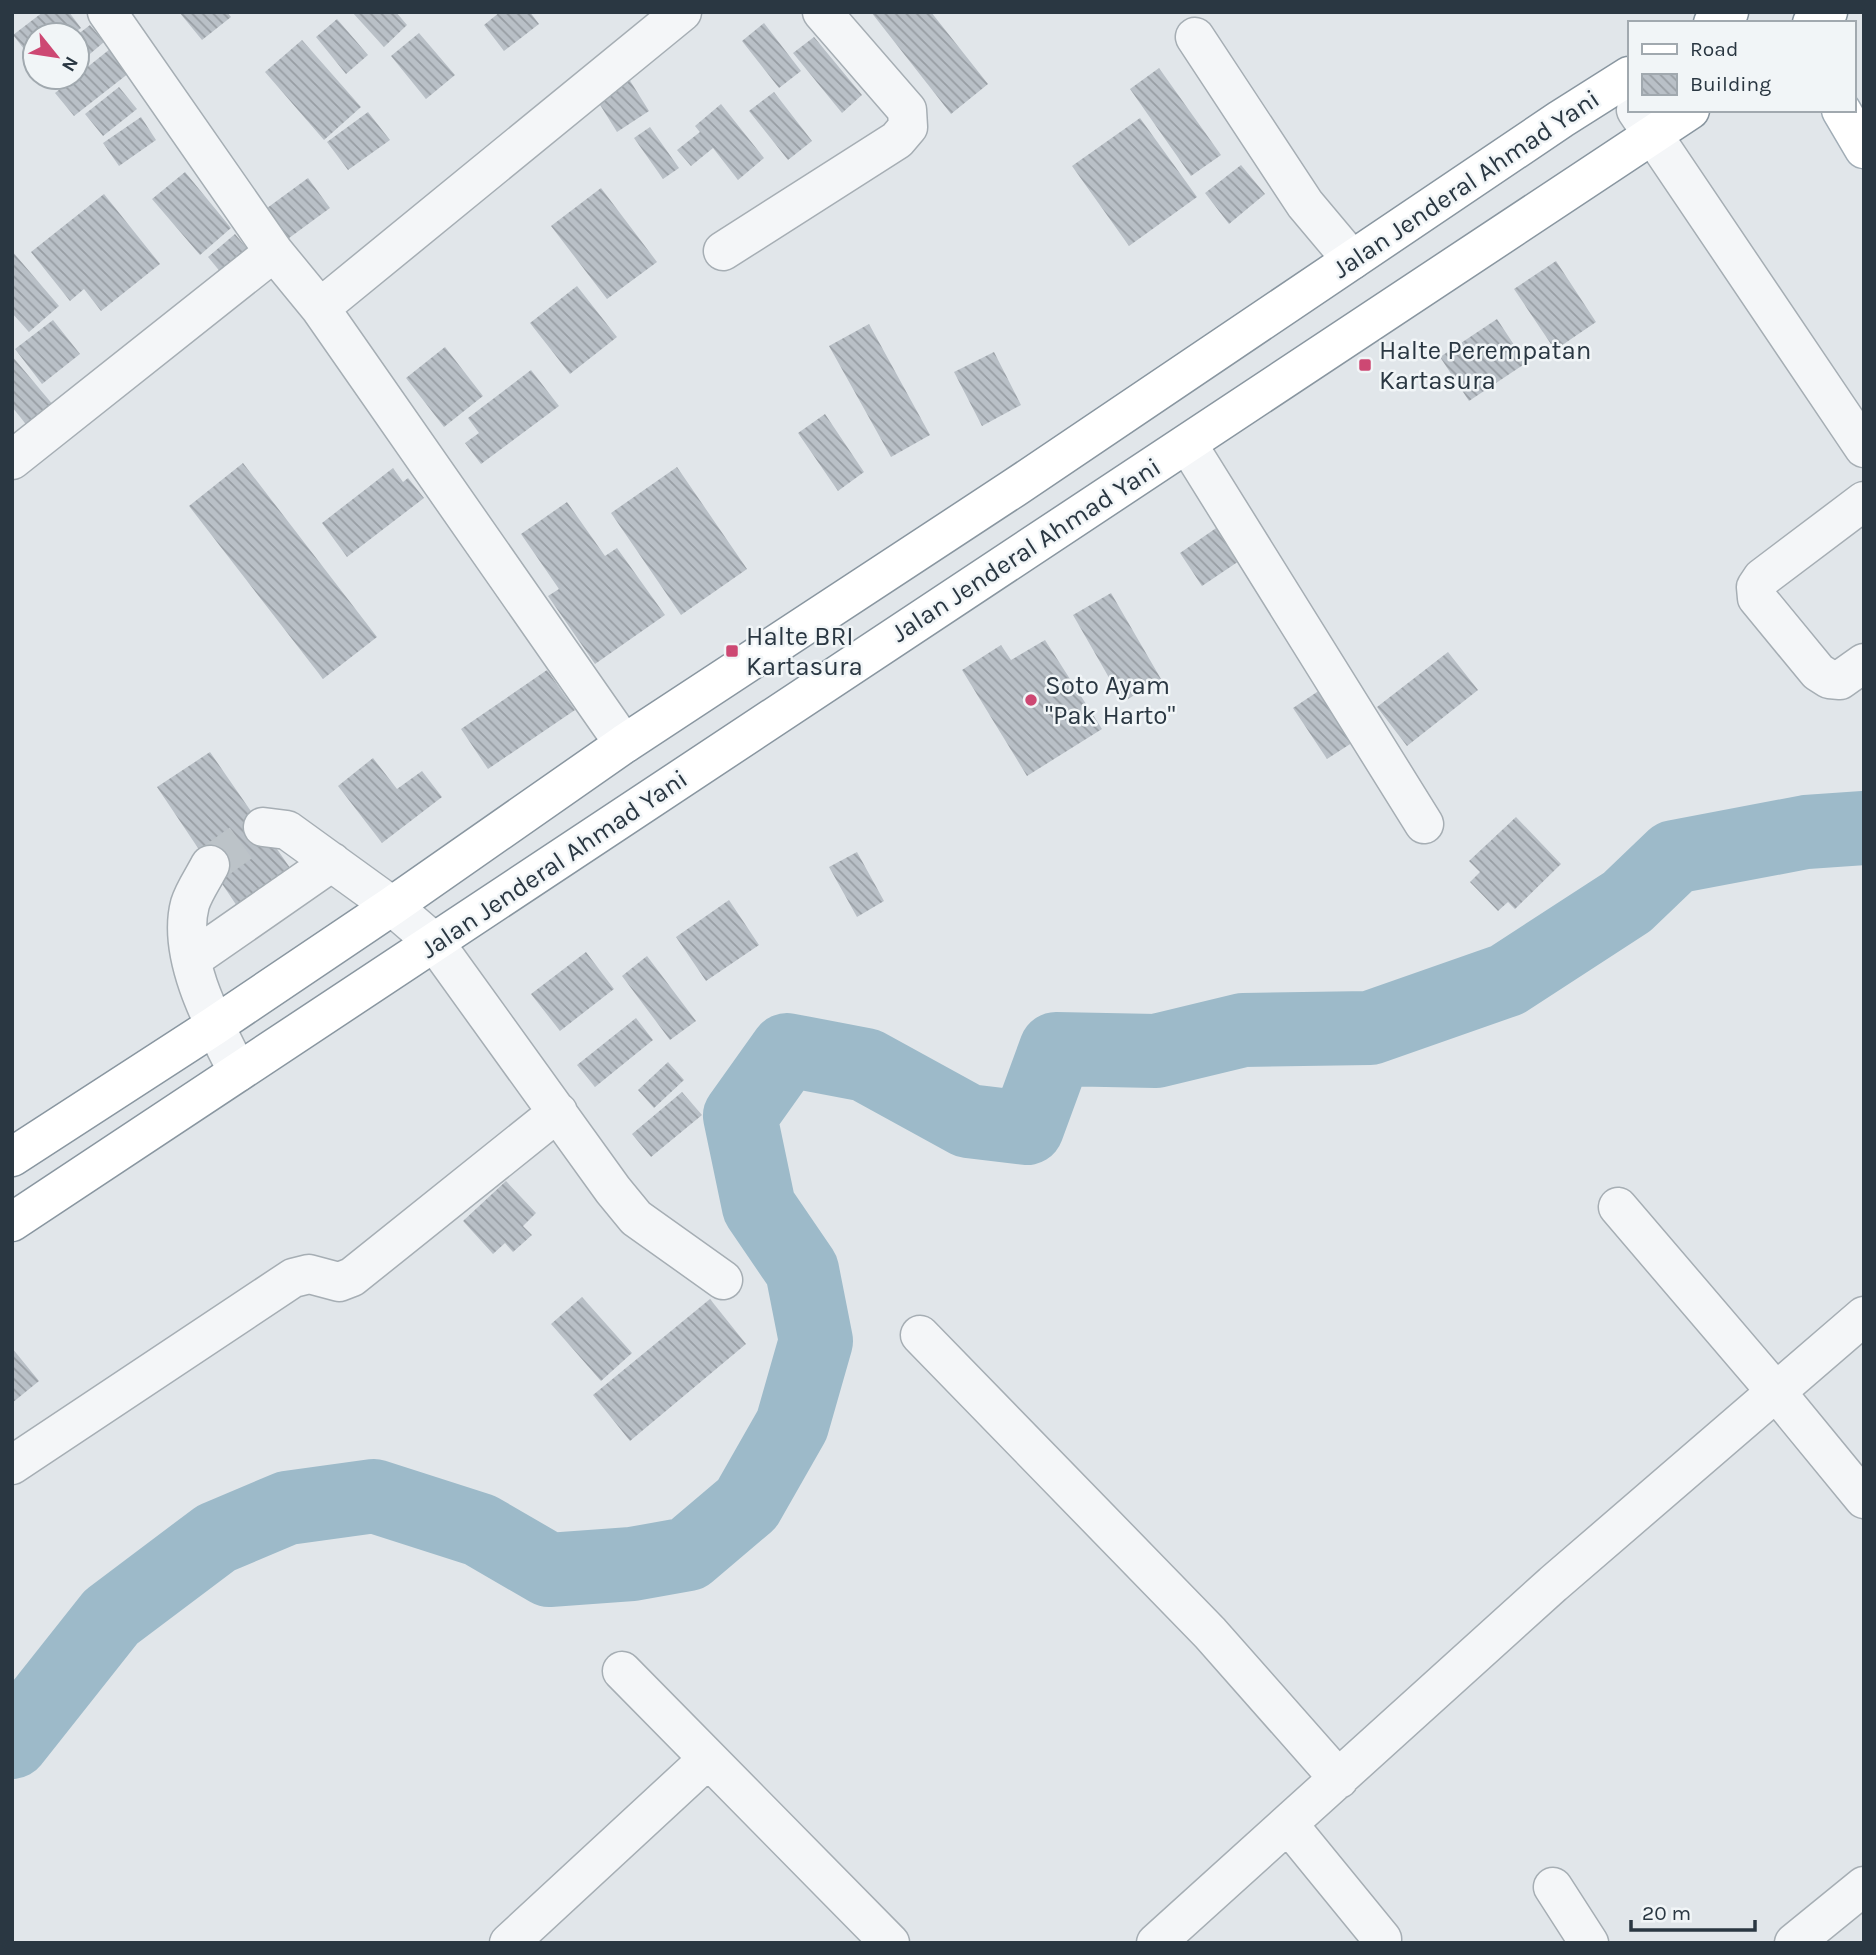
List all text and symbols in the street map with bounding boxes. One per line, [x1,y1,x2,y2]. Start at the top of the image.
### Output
north arrow [21,21,91,91]
legend [1628,21,1855,112]
text: Road [1690,37,1738,61]
text: N [57,53,83,75]
text: Building [1690,72,1771,96]
street label: Jalan Jenderal Ahmad Yani [1327,83,1605,285]
place label: Halte Perempatan Kartasura [1379,335,1591,396]
marker: Halte Perempatan Kartasura [1357,357,1373,373]
street label: Jalan Jenderal Ahmad Yani [885,451,1167,649]
place label: Halte BRI Kartasura [746,621,863,682]
marker: Halte BRI Kartasura [724,643,740,659]
place label: Soto Ayam "Pak Harto" [1045,670,1176,731]
marker: Soto Ayam "Pak Harto" [1023,692,1039,708]
street label: Jalan Jenderal Ahmad Yani [415,763,693,965]
scale bar [1631,1888,1755,1932]
text: 20 m [1642,1901,1691,1925]

